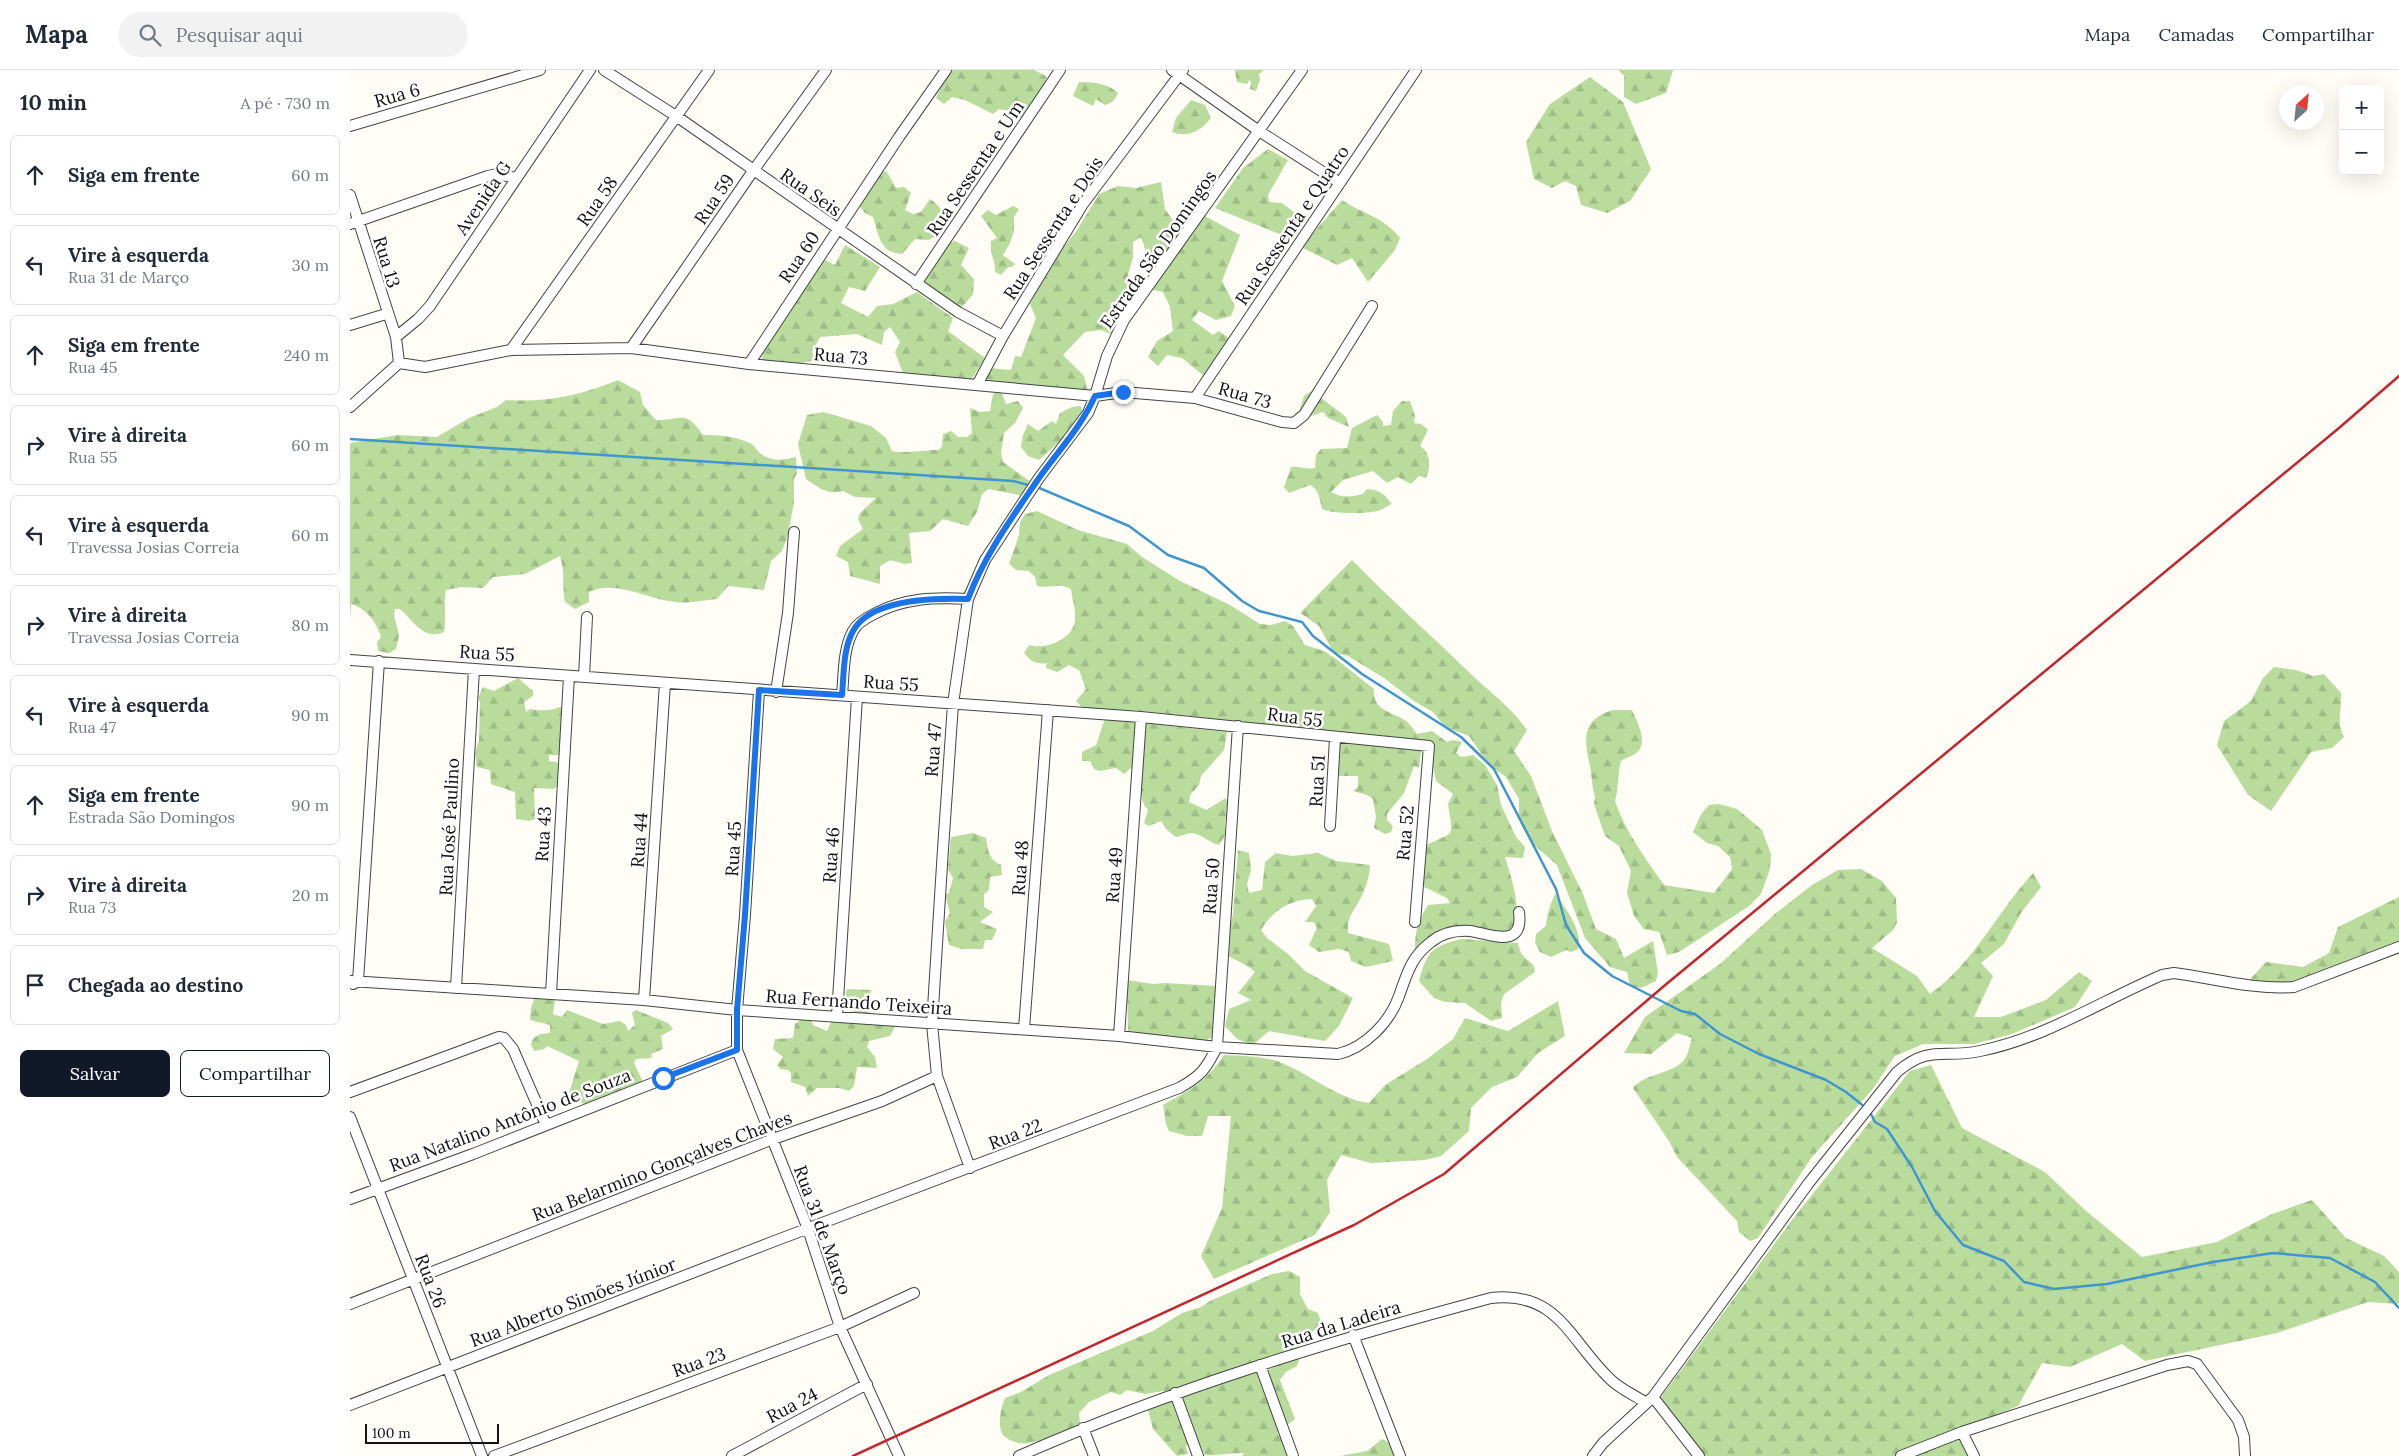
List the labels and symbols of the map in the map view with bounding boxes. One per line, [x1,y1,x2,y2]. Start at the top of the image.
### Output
street label: Rua 6 [371,78,423,112]
north arrow [2279,85,2324,130]
street label: Rua Sessenta e Um [921,96,1029,240]
street label: Rua Sessenta e Quatro [1230,141,1354,309]
street label: Rua Sessenta e Dois [998,152,1108,304]
street label: Avenida G [449,156,516,240]
street label: Rua Seis [776,163,846,221]
street label: Estrada São Domingos [1095,166,1221,332]
street label: Rua 59 [689,169,739,229]
street label: Rua 58 [572,171,622,231]
street label: Rua 60 [773,227,825,287]
street label: Rua 13 [368,233,406,291]
street label: Rua 73 [813,342,869,370]
street label: Rua 73 [1216,376,1274,414]
route end [1112,381,1135,404]
street label: Rua 55 [458,640,516,666]
street label: Rua 55 [862,670,920,696]
street label: Rua 55 [1266,702,1324,732]
street label: Rua 47 [920,722,946,778]
street label: Rua 51 [1304,754,1330,808]
street label: Rua José Paulino [434,757,464,897]
street label: Rua 52 [1391,804,1419,862]
street label: Rua 43 [530,806,556,862]
street label: Rua 44 [626,811,652,869]
street label: Rua 45 [720,821,746,877]
street label: Rua 46 [818,826,844,884]
street label: Rua 48 [1007,839,1033,897]
street label: Rua 49 [1101,846,1127,904]
street label: Rua 50 [1198,857,1224,915]
street label: Rua Fernando Teixeira [765,984,953,1020]
street label: Rua Natalino Antônio de Souza [386,1063,634,1177]
route start [652,1067,675,1090]
street label: Rua Belarmino Gonçalves Chaves [529,1106,795,1226]
street label: Rua 22 [985,1113,1045,1155]
street label: Rua 31 de Março [789,1162,857,1298]
street label: Rua 26 [410,1251,452,1311]
street label: Rua Alberto Simões Júnior [467,1252,680,1352]
street label: Rua da Ladeira [1279,1295,1403,1353]
street label: Rua 23 [669,1342,729,1382]
street label: Rua 24 [762,1382,822,1428]
scale bar [365,1421,499,1444]

